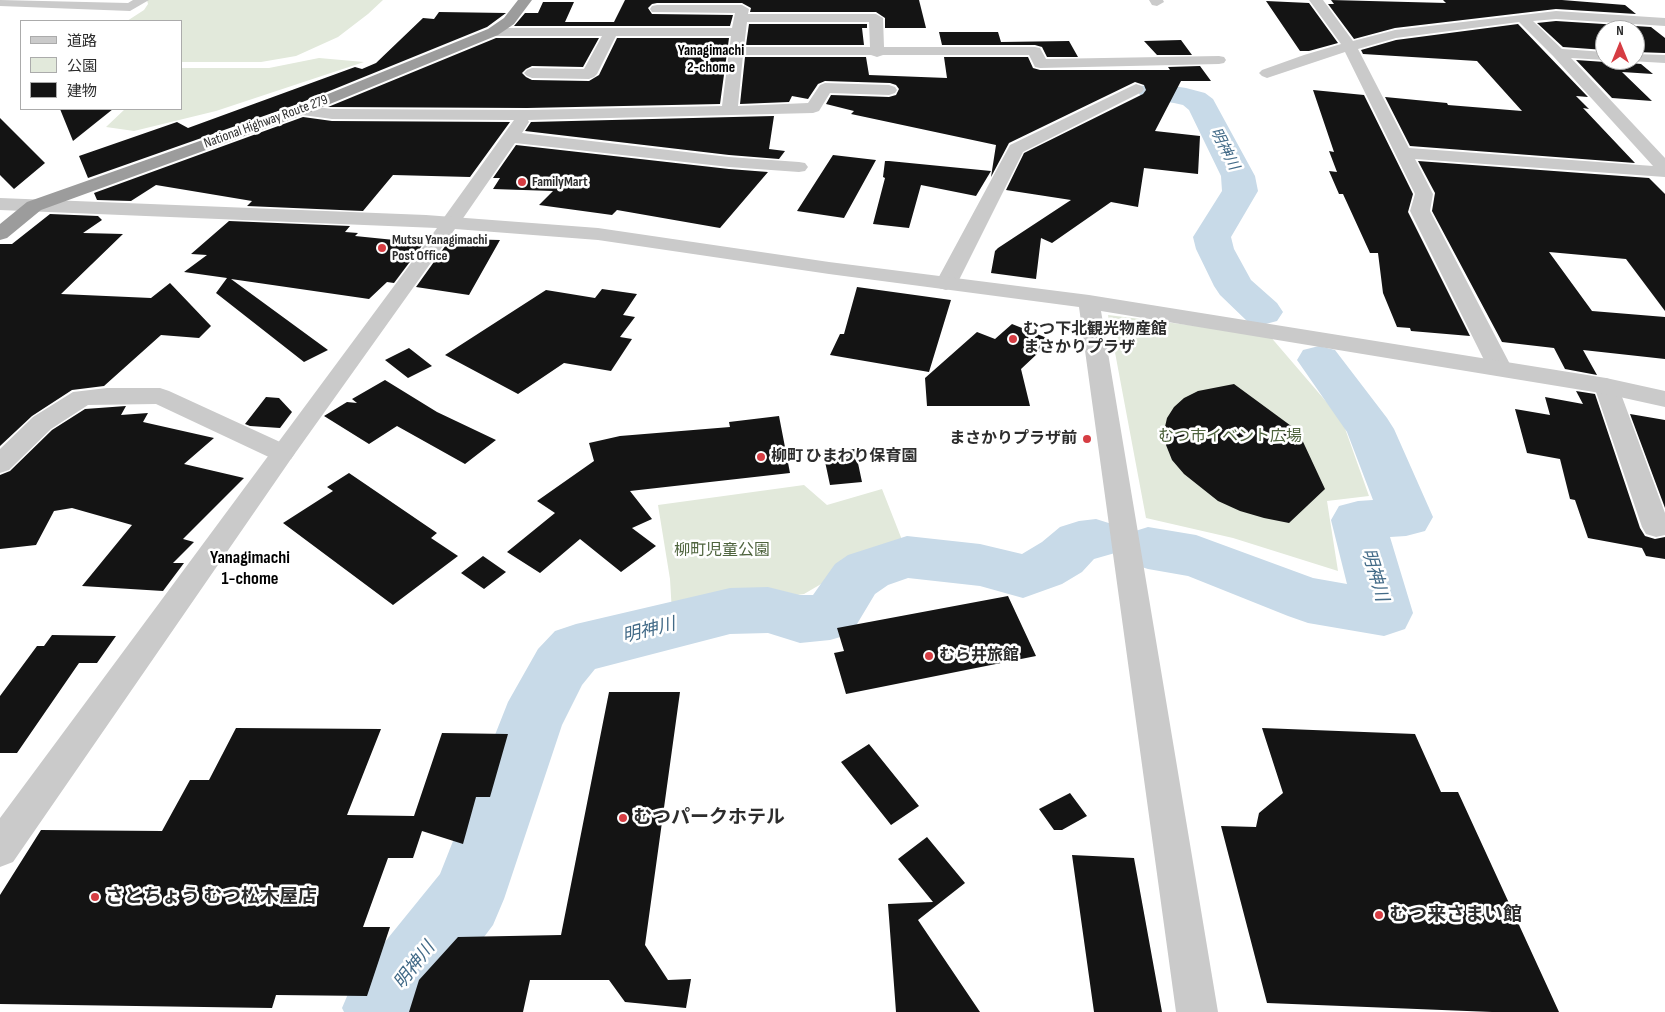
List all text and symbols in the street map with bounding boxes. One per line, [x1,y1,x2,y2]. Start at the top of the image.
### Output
legend [20,20,182,110]
north arrow [1595,20,1645,70]
text: N [1616,22,1624,39]
text: 道路 [67,32,97,51]
district label: Yanagimachi 2-chome [678,42,744,77]
text: 公園 [67,57,97,76]
text: 建物 [67,82,97,101]
street label: National Highway Route 279 [202,92,330,152]
water label: 明神川 [1206,125,1242,173]
place label: FamilyMart [532,174,588,190]
marker: FamilyMart [516,176,528,188]
place label: Mutsu Yanagimachi Post Office [392,232,487,264]
marker: Mutsu Yanagimachi Post Office [376,242,388,254]
place label: むつ下北観光物産館 まさかりプラザ [1023,320,1167,358]
marker: むつ下北観光物産館 まさかりプラザ [1007,333,1019,345]
park label: むつ市イベント広場 [1158,427,1302,447]
place label: まさかりプラザ前 [949,429,1077,449]
marker: まさかりプラザ前 [1081,433,1093,445]
place label: 柳町 ひまわり保育園 [771,447,917,467]
marker: 柳町 ひまわり保育園 [755,451,767,463]
park label: 柳町児童公園 [674,541,770,561]
water label: 明神川 [1356,546,1392,604]
district label: Yanagimachi 1-chome [210,547,290,590]
water label: 明神川 [620,614,678,648]
place label: むら井旅館 [939,646,1019,666]
marker: むら井旅館 [923,650,935,662]
place label: むつパークホテル [633,807,785,829]
marker: むつパークホテル [617,812,629,824]
place label: さとちょう むつ松木屋店 [105,886,317,908]
marker: さとちょう むつ松木屋店 [89,891,101,903]
place label: むつ来さまい館 [1389,904,1522,926]
marker: むつ来さまい館 [1373,909,1385,921]
water label: 明神川 [390,938,440,994]

